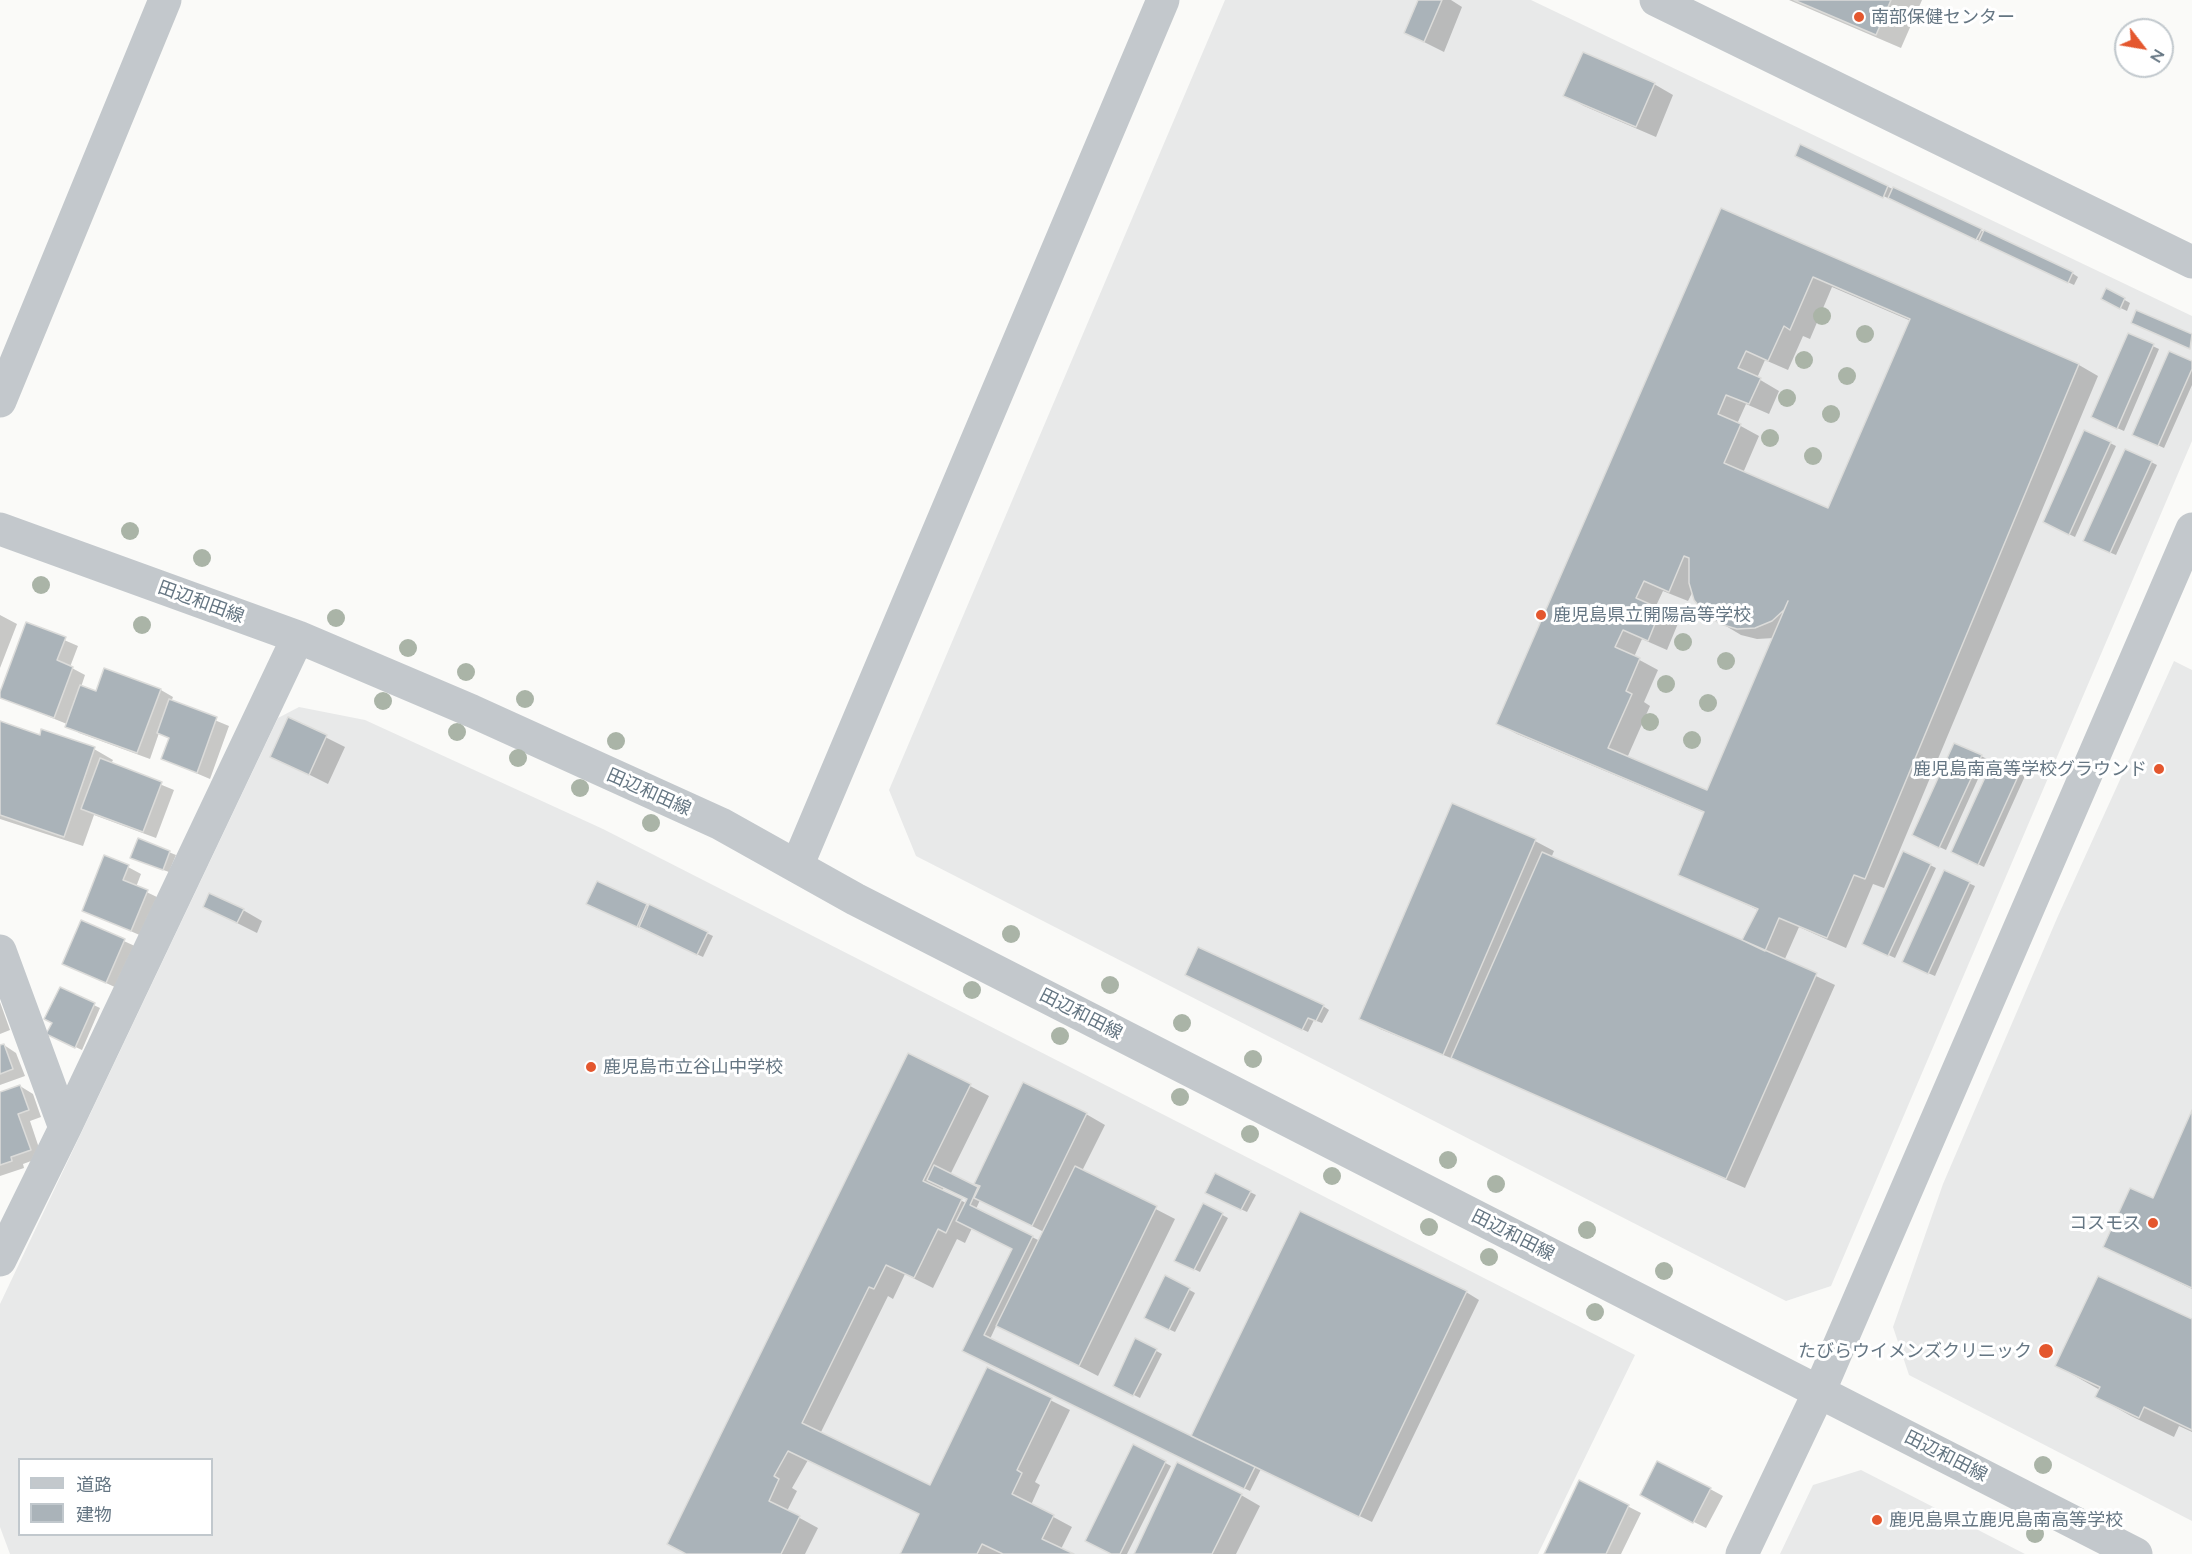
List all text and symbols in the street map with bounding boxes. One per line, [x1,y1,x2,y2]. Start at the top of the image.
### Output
place label: 南部保健センター [1871,6,2015,28]
marker: 南部保健センター [1852,10,1866,24]
north arrow [2114,18,2174,78]
text: N [2147,46,2169,67]
street label: 田辺和田線 [155,576,247,628]
place label: 鹿児島県立開陽高等学校 [1553,604,1751,626]
marker: 鹿児島県立開陽高等学校 [1534,608,1548,622]
place label: 鹿児島南高等学校グラウンド [1913,758,2147,780]
marker: 鹿児島南高等学校グラウンド [2152,762,2166,776]
street label: 田辺和田線 [603,764,695,820]
street label: 田辺和田線 [1036,984,1126,1044]
place label: 鹿児島市立谷山中学校 [603,1056,783,1078]
marker: 鹿児島市立谷山中学校 [584,1060,598,1074]
street label: 田辺和田線 [1468,1205,1558,1265]
place label: コスモス [2069,1212,2141,1234]
marker: コスモス [2146,1216,2160,1230]
place label: たびらウイメンズクリニック [1798,1340,2032,1362]
marker: たびらウイメンズクリニック [2037,1342,2055,1360]
street label: 田辺和田線 [1901,1426,1991,1486]
legend [18,1458,213,1536]
text: 道路 [76,1473,112,1495]
text: 建物 [76,1503,112,1525]
place label: 鹿児島県立鹿児島南高等学校 [1889,1509,2123,1531]
marker: 鹿児島県立鹿児島南高等学校 [1870,1513,1884,1527]

